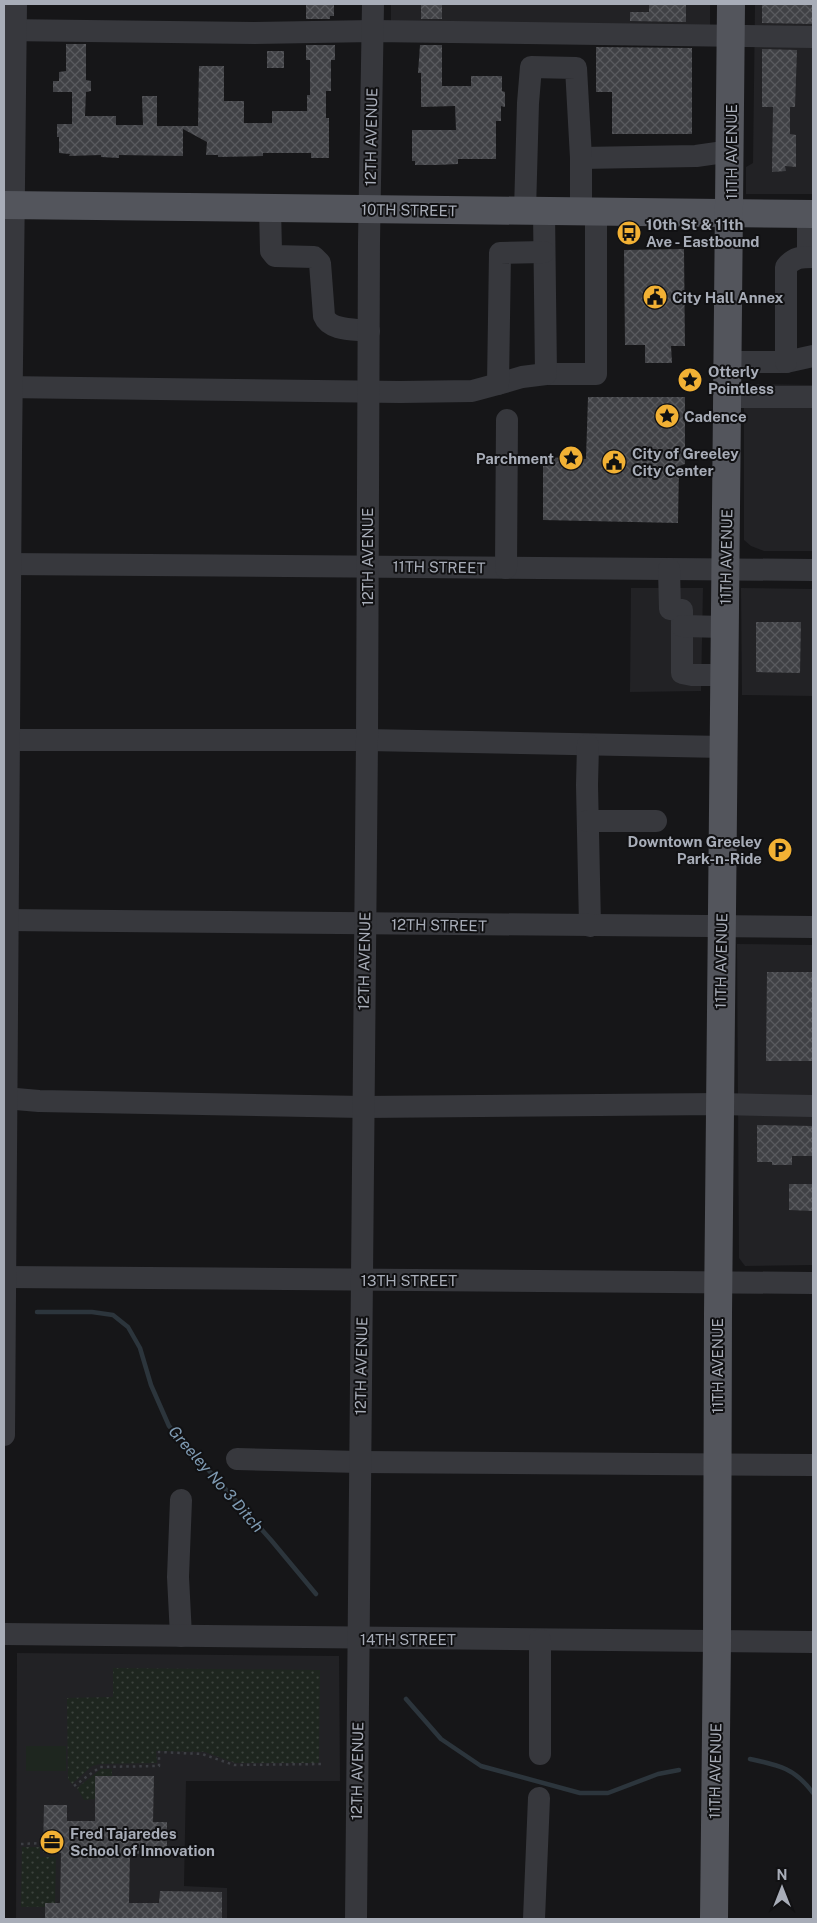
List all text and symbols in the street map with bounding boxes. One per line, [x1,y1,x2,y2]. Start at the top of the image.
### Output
street label: 12TH AVENUE [362,88,380,186]
street label: 11TH AVENUE [723,104,740,200]
street label: 10TH STREET [361,201,457,219]
place label: 10th St & 11th Ave - Eastbound [646,216,759,250]
bus stop icon: 10th St & 11th Ave - Eastbound [616,220,642,246]
public building icon: City Hall Annex [642,284,668,310]
place label: City Hall Annex [672,289,784,306]
place label: Otterly Pointless [708,363,774,397]
place icon: Otterly Pointless [677,367,703,393]
place icon: Cadence [654,403,680,429]
place label: Cadence [684,408,747,425]
place icon: Parchment [558,445,584,471]
place label: City of Greeley City Center [632,445,739,479]
public building icon: City of Greeley City Center [601,449,627,475]
place label: Parchment [476,450,554,467]
street label: 12TH AVENUE [359,508,376,606]
street label: 11TH AVENUE [717,509,735,605]
street label: 11TH STREET [392,558,486,576]
place label: Downtown Greeley Park-n-Ride [628,833,763,867]
parking icon: Downtown Greeley Park-n-Ride [767,837,793,863]
street label: 12TH AVENUE [355,912,373,1010]
street label: 11TH AVENUE [712,913,730,1009]
street label: 12TH STREET [391,916,487,934]
street label: 13TH STREET [361,1272,457,1289]
street label: 12TH AVENUE [352,1317,370,1415]
street label: 11TH AVENUE [709,1318,726,1414]
water label: Greeley No 3 Ditch [165,1422,267,1536]
street label: 14TH STREET [360,1631,456,1648]
street label: 12TH AVENUE [348,1722,366,1820]
street label: 11TH AVENUE [706,1723,724,1819]
place label: Fred Tajaredes School of Innovation [70,1825,215,1859]
office icon: Fred Tajaredes School of Innovation [39,1829,65,1855]
north arrow [757,1863,807,1913]
text: N [777,1867,787,1883]

